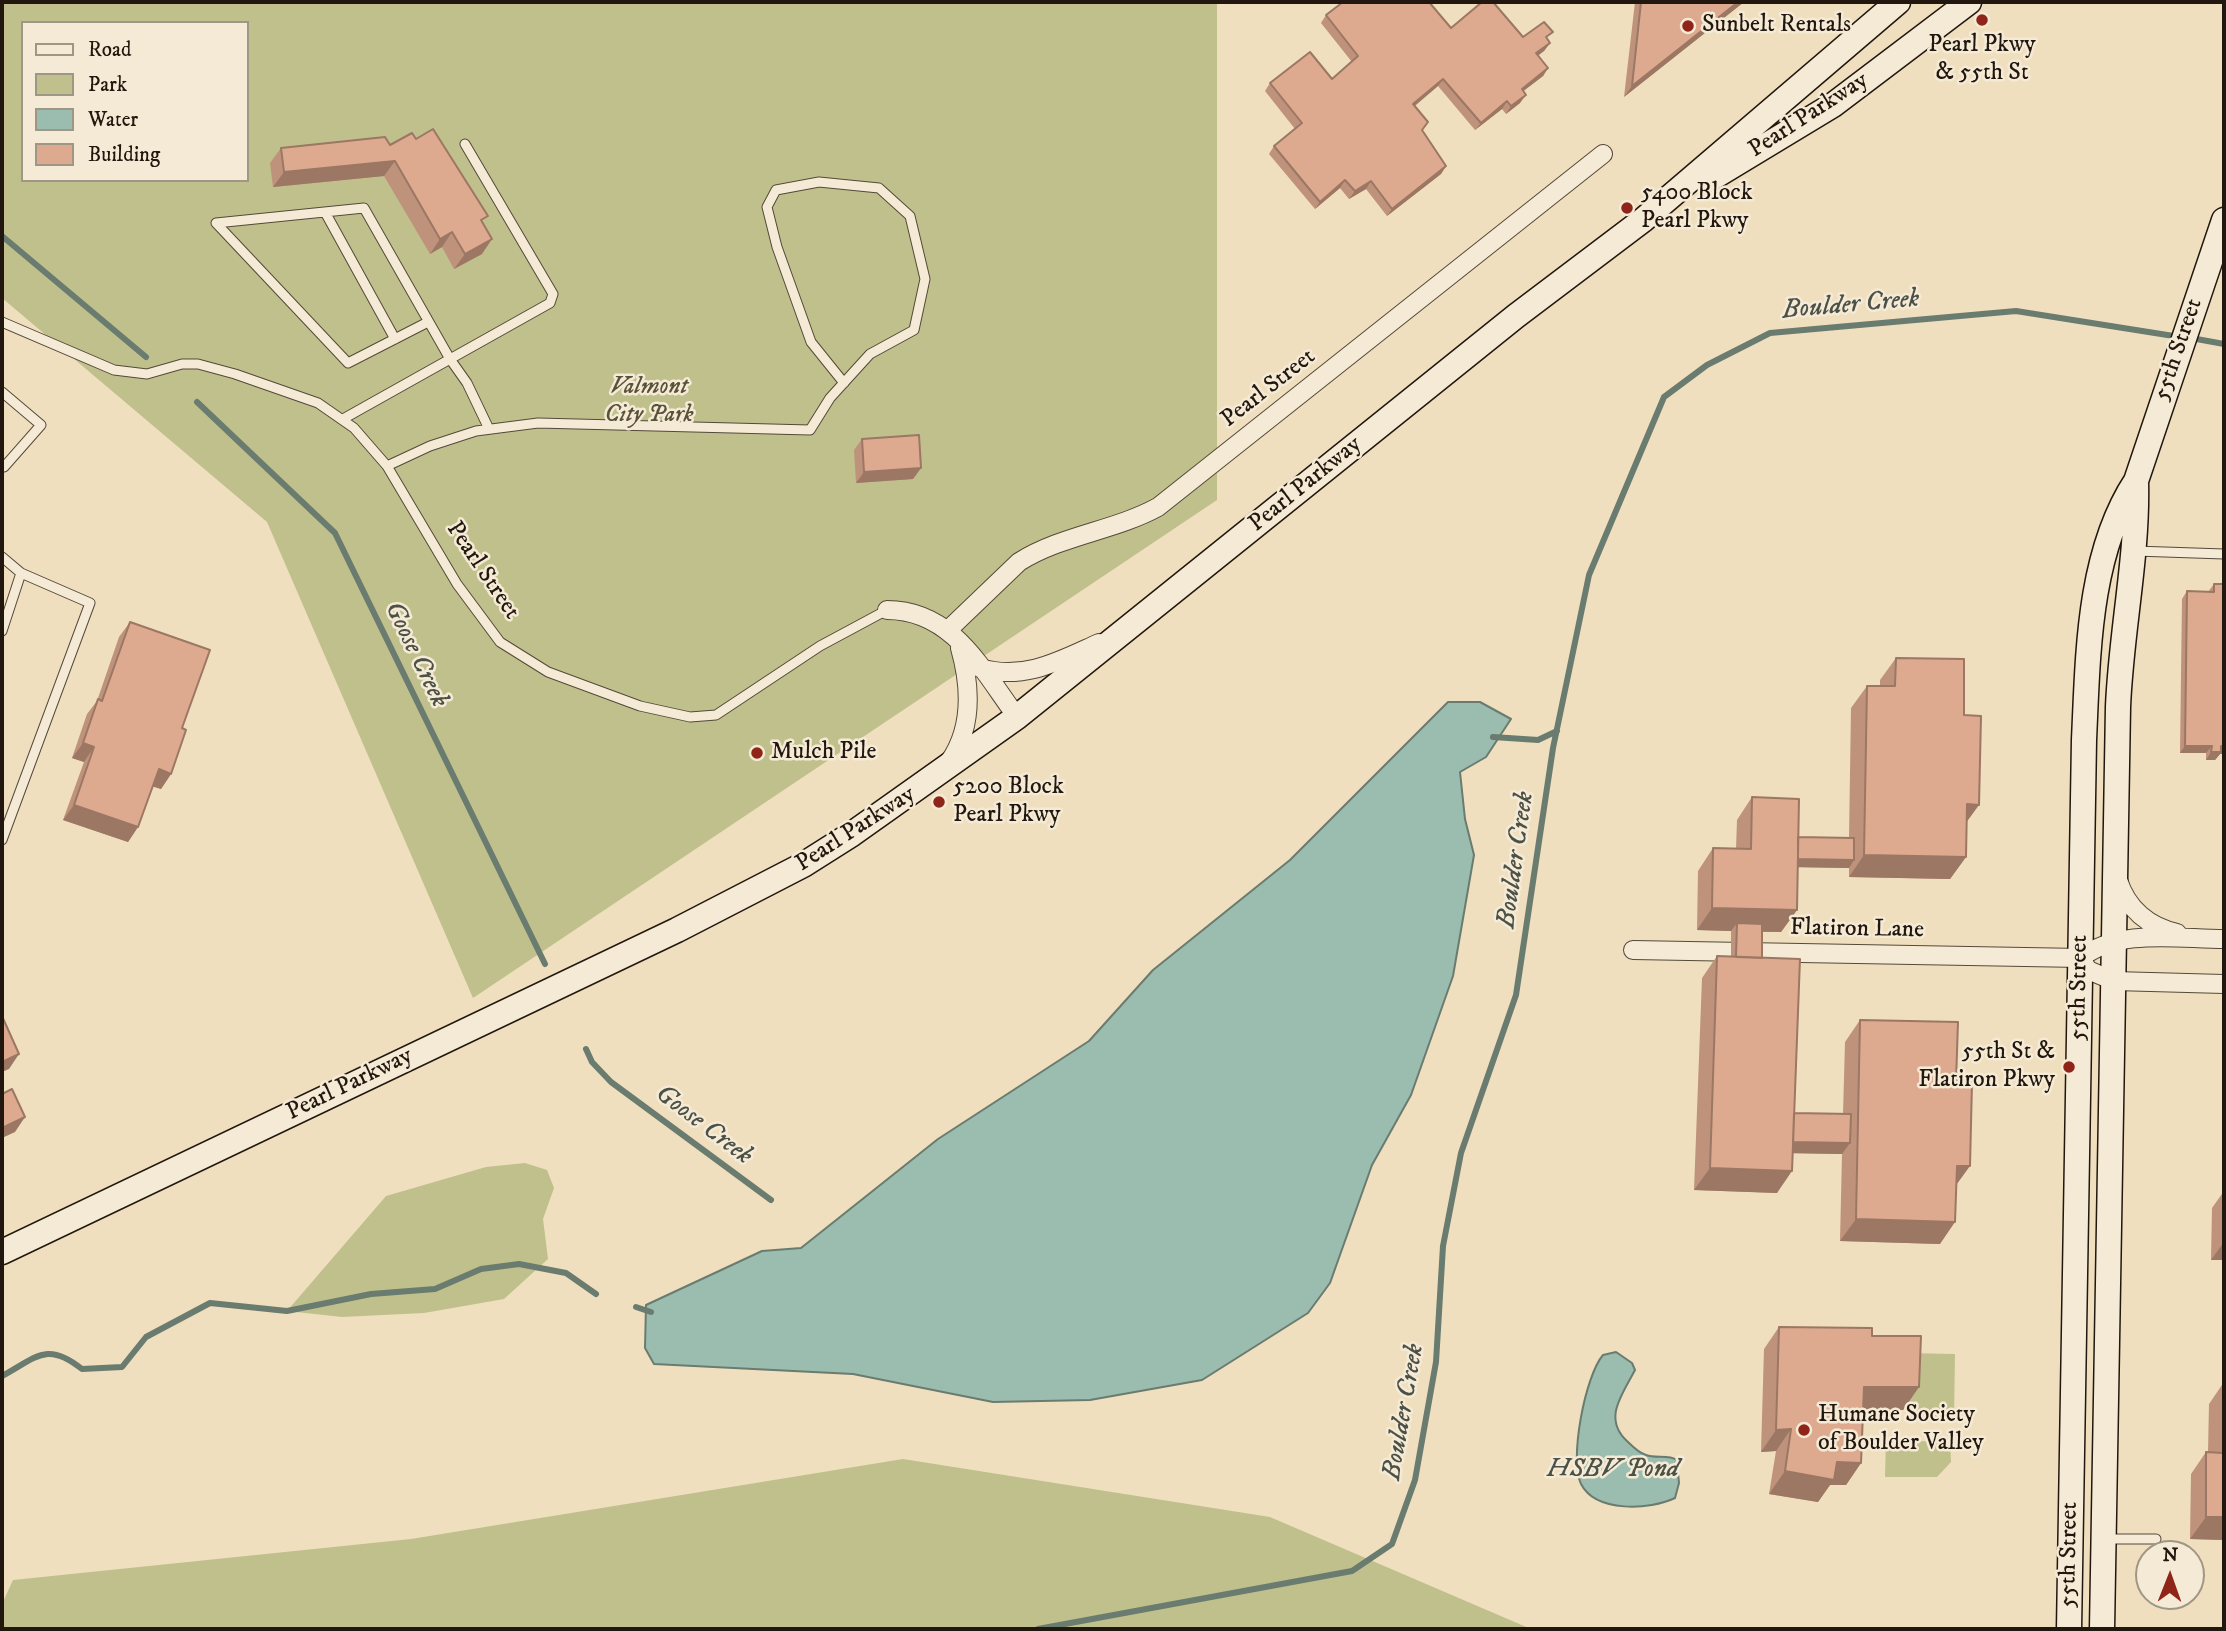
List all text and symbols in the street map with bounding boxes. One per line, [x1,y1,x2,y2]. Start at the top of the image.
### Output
place label: Sunbelt Rentals [1702,12,1851,40]
marker: Pearl Pkwy & 55th St [1974,12,1990,28]
marker: Sunbelt Rentals [1680,18,1696,34]
legend [21,21,248,182]
place label: Pearl Pkwy & 55th St [1928,32,2036,88]
text: Road [88,37,132,63]
street label: Pearl Parkway [1744,67,1874,165]
text: Park [88,72,127,98]
text: Water [88,107,138,133]
text: Building [88,142,160,168]
place label: 5400 Block Pearl Pkwy [1641,180,1753,236]
marker: 5400 Block Pearl Pkwy [1619,200,1635,216]
water label: Boulder Creek [1781,284,1921,328]
street label: 55th Street [2148,295,2210,405]
street label: Pearl Street [1216,343,1322,435]
park label: Valmont City Park [604,374,694,430]
street label: Pearl Parkway [1244,431,1368,539]
street label: Pearl Street [439,517,525,625]
water label: Goose Creek [376,597,454,713]
place label: Mulch Pile [771,739,877,767]
marker: Mulch Pile [749,745,765,761]
place label: 5200 Block Pearl Pkwy [953,774,1064,830]
street label: Pearl Parkway [791,781,921,879]
water label: Boulder Creek [1492,790,1542,930]
marker: 5200 Block Pearl Pkwy [931,794,947,810]
street label: Flatiron Lane [1790,914,1924,946]
street label: 55th Street [2065,935,2095,1041]
place label: 55th St & Flatiron Pkwy [1918,1039,2055,1095]
street label: Pearl Parkway [282,1042,418,1128]
marker: 55th St & Flatiron Pkwy [2061,1059,2077,1075]
water label: Goose Creek [648,1079,758,1173]
water label: Boulder Creek [1378,1342,1432,1482]
place label: Humane Society of Boulder Valley [1818,1402,1984,1458]
marker: Humane Society of Boulder Valley [1796,1422,1812,1438]
water label: HSBV Pond [1547,1455,1679,1487]
street label: 55th Street [2055,1502,2085,1608]
north arrow [2135,1540,2205,1610]
text: N [2162,1544,2178,1567]

